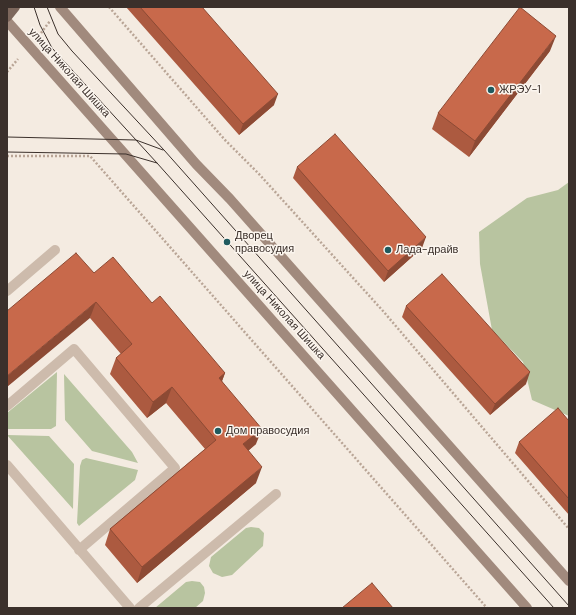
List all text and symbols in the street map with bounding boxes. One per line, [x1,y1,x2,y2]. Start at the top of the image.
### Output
street label: улица Николая Шишка [25,26,113,120]
place label: ЖРЭУ-1 [499,83,541,97]
marker: ЖРЭУ-1 [486,85,496,95]
place label: Дворец правосудия [235,229,294,255]
marker: Дворец правосудия [222,237,232,247]
place label: Лада-драйв [396,243,458,257]
marker: Лада-драйв [383,245,393,255]
street label: улица Николая Шишка [240,268,328,362]
place label: Дом правосудия [226,424,309,438]
marker: Дом правосудия [213,426,223,436]

